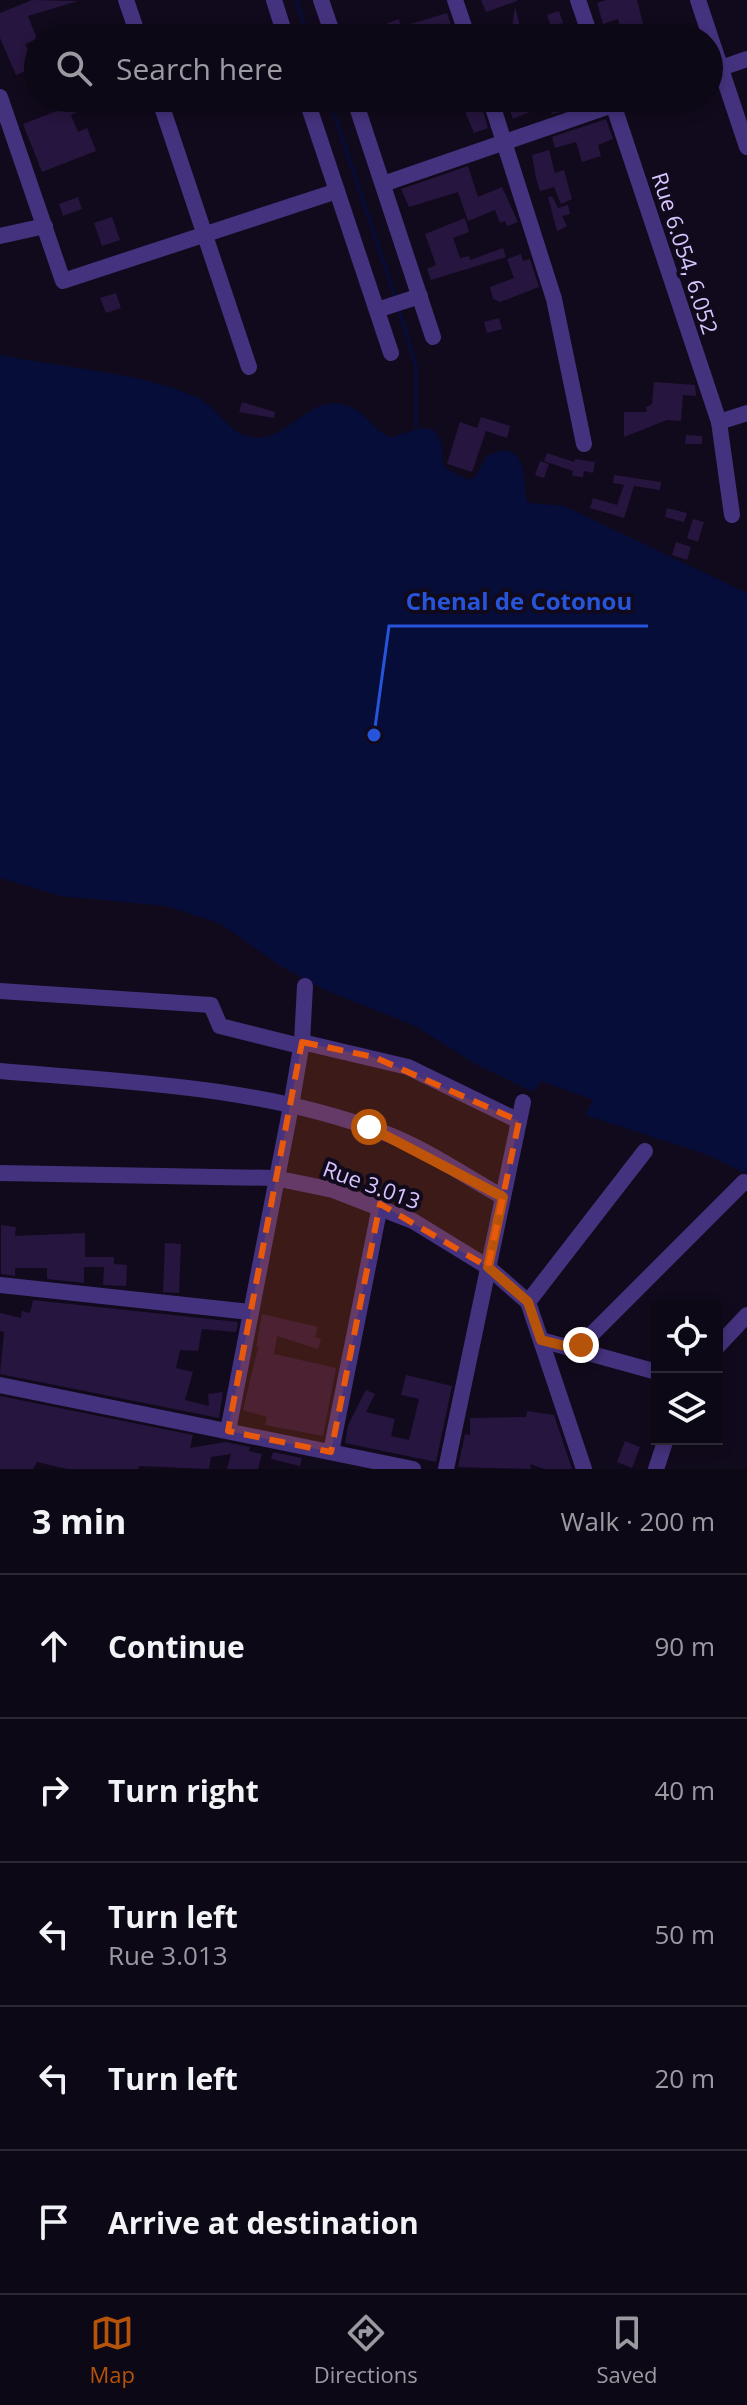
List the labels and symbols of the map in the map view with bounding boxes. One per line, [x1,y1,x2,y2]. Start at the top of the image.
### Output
street label: Rue 6.054, 6.052 [646,168,726,338]
callout: Chenal de Cotonou [389,578,648,626]
text: Chenal de Cotonou [406,584,632,617]
route start [351,1109,387,1145]
street label: Rue 3.013 [319,1153,425,1215]
route end [563,1327,599,1363]

